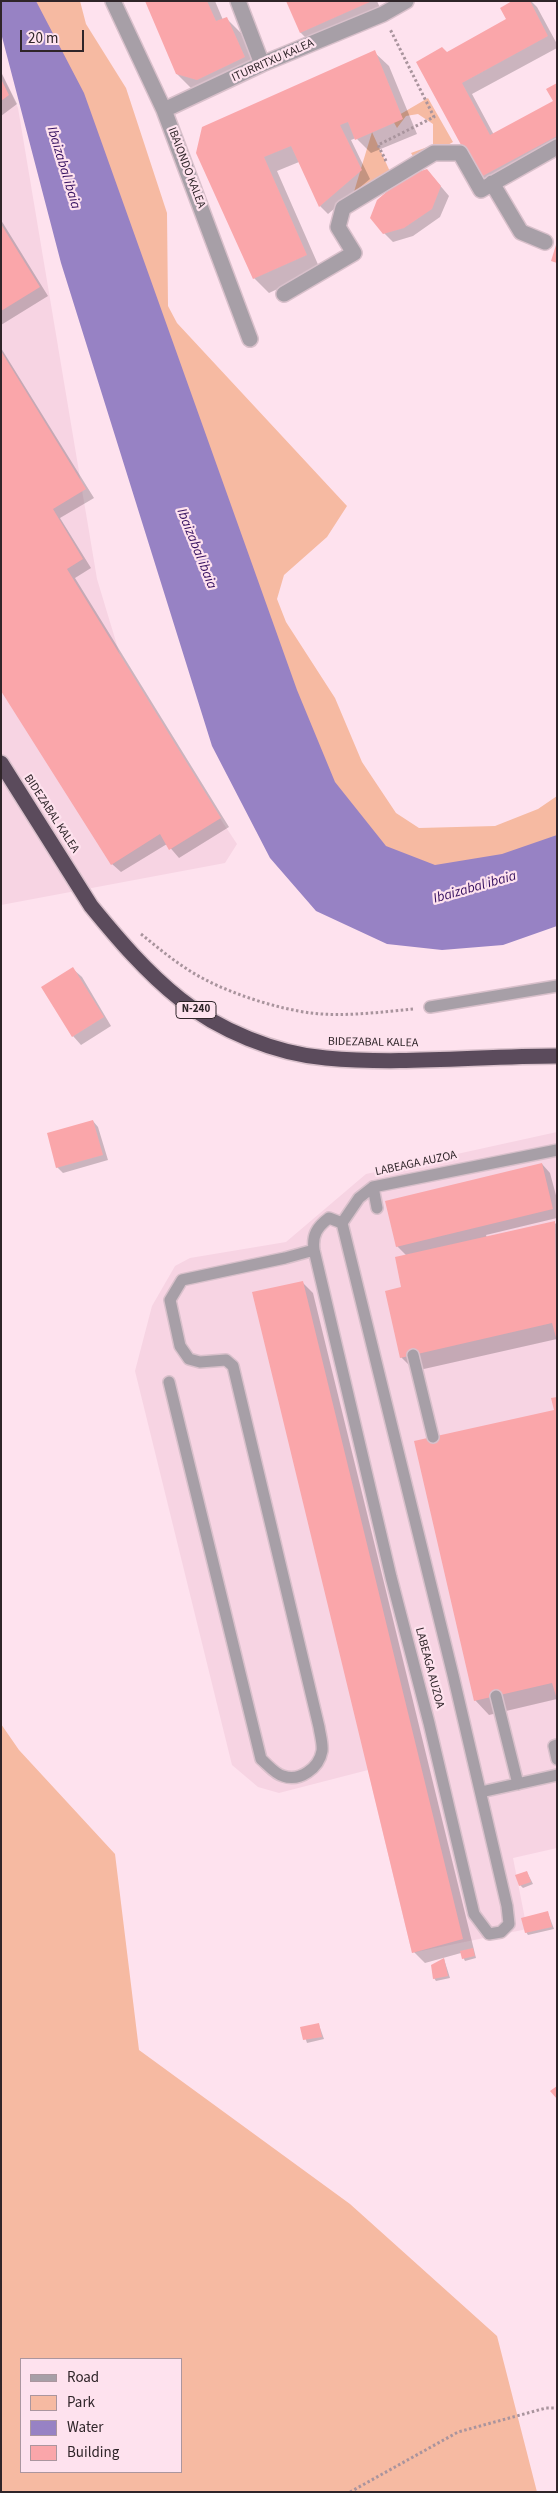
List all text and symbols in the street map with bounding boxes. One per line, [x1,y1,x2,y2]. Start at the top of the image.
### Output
scale bar [22,20,86,52]
text: 20 m [28,28,58,49]
street label: ITURRITXU KALEA [230,36,316,86]
water label: Ibaizabal ibaia [42,125,84,211]
street label: IBAIONDO KALEA [164,126,208,210]
water label: Ibaizabal ibaia [172,506,220,592]
street label: BIDEZABAL KALEA [20,772,82,856]
water label: Ibaizabal ibaia [432,868,518,908]
road number: N-240 [176,1002,216,1018]
street label: BIDEZABAL KALEA [328,1035,418,1051]
street label: LABEAGA AUZOA [374,1148,458,1180]
street label: LABEAGA AUZOA [411,1626,447,1710]
legend [20,2358,182,2473]
text: Road [67,2367,99,2388]
text: Park [67,2392,95,2413]
text: Water [67,2417,103,2438]
text: Building [67,2442,119,2463]

